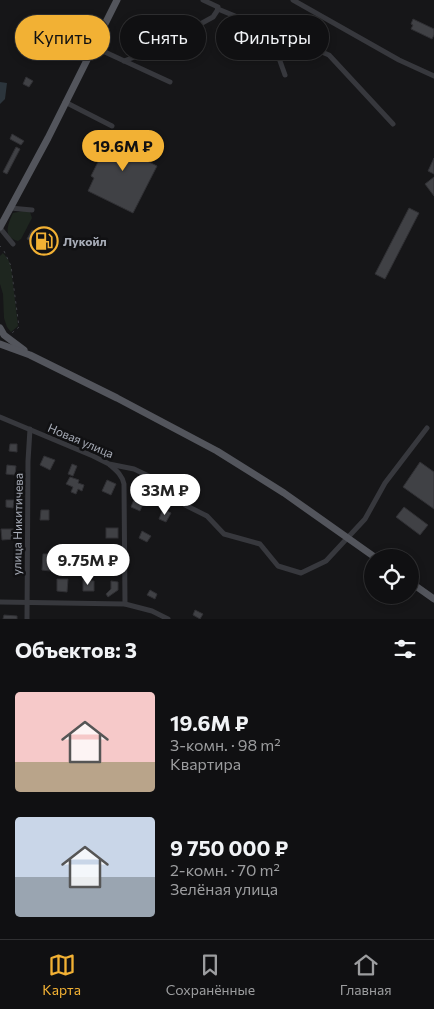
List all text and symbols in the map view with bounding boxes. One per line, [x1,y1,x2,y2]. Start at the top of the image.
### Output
chip: Купить [15,15,110,60]
chip: Снять [120,15,206,60]
chip: Фильтры [216,15,329,60]
pin: 19.6M ₽ [77,130,169,172]
text: 19.6M ₽ [93,136,153,155]
fuel station icon: Лукойл [29,226,59,256]
place label: Лукойл [63,234,107,248]
street label: Новая улица [46,420,116,460]
street label: улица Никитичева [9,473,25,575]
pin: 33M ₽ [130,474,200,516]
text: 33M ₽ [141,480,189,499]
pin: 9.75M ₽ [42,544,134,586]
map controls [364,549,419,604]
button: locate [364,549,419,604]
text: 9.75M ₽ [58,550,118,569]
icon: filters [391,635,419,663]
text: Объектов: 3 [15,637,137,662]
text: 19.6M ₽ [170,710,249,735]
icon: home [55,712,115,772]
text: 3-комн. · 98 m² [170,735,281,754]
text: Квартира [170,754,241,773]
text: 9 750 000 ₽ [170,835,288,860]
icon: home [55,837,115,897]
text: 2-комн. · 70 m² [170,860,280,879]
text: Зелёная улица [170,879,278,898]
tab: Карта [42,951,81,998]
tab: Сохранённые [166,951,255,998]
tab: Главная [340,951,392,998]

